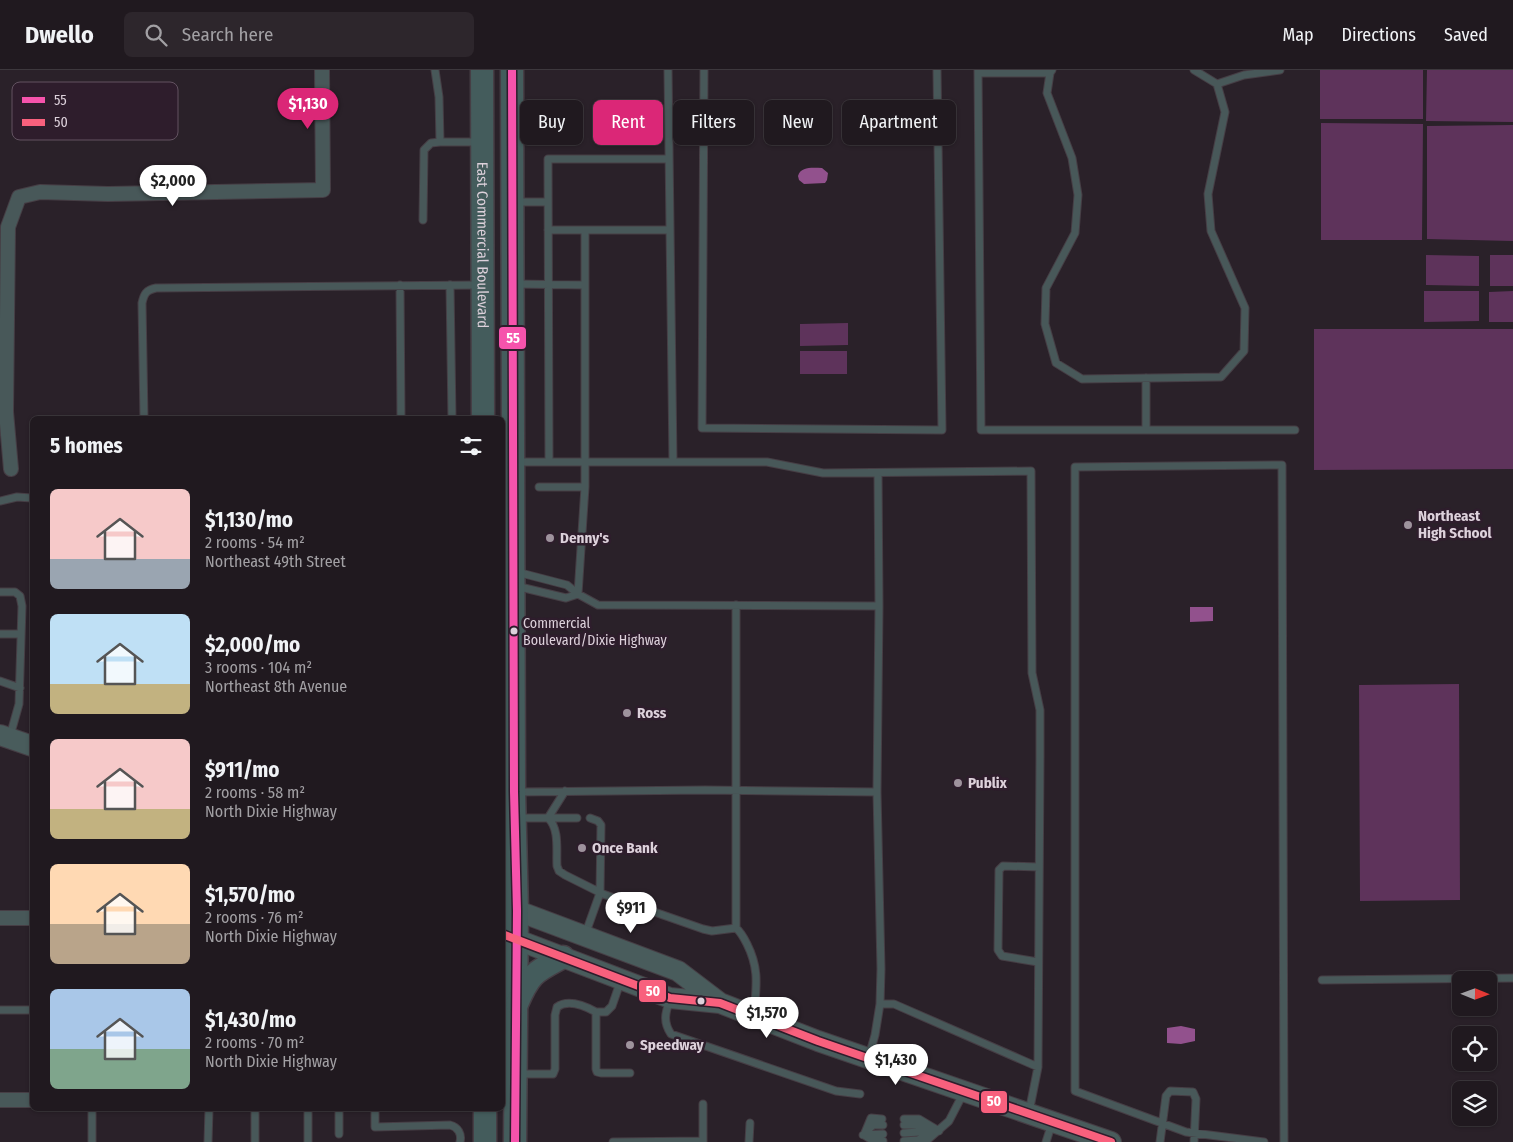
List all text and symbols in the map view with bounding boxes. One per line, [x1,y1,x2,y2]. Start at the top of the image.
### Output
search box [124,12,474,57]
text: Dwello [25,21,94,49]
icon: search [142,21,170,49]
text: Search here [182,23,273,46]
text: Map [1282,24,1314,46]
text: Directions [1342,24,1416,46]
text: Saved [1444,24,1488,46]
legend [12,82,178,140]
pin: $1,130 [267,88,349,130]
text: 55 [54,92,67,109]
text: $1,130 [288,94,328,113]
chip: Buy [520,100,583,145]
chip: Rent [593,100,663,145]
chip: Filters [673,100,754,145]
chip: New [764,100,832,145]
chip: Apartment [842,100,956,145]
text: 50 [54,114,68,131]
street label: East Commercial Boulevard [473,162,492,328]
pin: $2,000 [132,164,214,207]
text: $2,000 [151,171,195,190]
line badge: 55 [498,326,527,350]
text: 55 [506,330,520,347]
icon: filters [457,432,485,460]
text: 5 homes [50,433,123,459]
text: $1,130/mo [205,507,293,533]
place label: Northeast High School [1418,507,1493,542]
icon: home [90,509,150,569]
marker: Northeast High School [1402,519,1414,531]
place label: Denny's [560,529,610,547]
marker: Denny's [544,532,556,544]
text: 2 rooms · 54 m² [205,533,305,552]
text: Northeast 49th Street [205,552,346,571]
place label: Commercial Boulevard/Dixie Highway [523,615,667,649]
marker: Commercial Boulevard/Dixie Highway [509,626,519,636]
text: $2,000/mo [205,632,300,658]
icon: home [90,634,150,694]
text: 3 rooms · 104 m² [205,658,312,677]
text: Northeast 8th Avenue [205,677,347,696]
place label: Ross [637,704,667,722]
marker: Ross [621,707,633,719]
text: $911/mo [205,757,280,783]
icon: home [90,759,150,819]
place label: Publix [968,774,1008,792]
marker: Publix [952,777,964,789]
text: 2 rooms · 58 m² [205,783,305,802]
text: North Dixie Highway [205,802,337,821]
place label: Once Bank [592,839,658,857]
marker: Once Bank [576,842,588,854]
text: $1,570/mo [205,882,295,908]
icon: home [90,884,150,944]
pin: $911 [601,892,661,934]
text: $911 [617,898,646,917]
text: 2 rooms · 76 m² [205,908,304,927]
text: North Dixie Highway [205,927,337,946]
north arrow [1452,971,1498,1016]
map controls [1452,971,1497,1126]
line badge: 50 [638,979,667,1003]
text: 50 [646,983,661,1000]
unlabelled marker [696,996,706,1006]
pin: $1,570 [726,996,808,1039]
text: $1,570 [747,1003,787,1022]
text: $1,430/mo [205,1007,296,1033]
icon: home [90,1009,150,1069]
button: locate [1452,1026,1497,1071]
text: 2 rooms · 70 m² [205,1033,304,1052]
place label: Speedway [640,1036,705,1054]
marker: Speedway [624,1039,636,1051]
pin: $1,430 [855,1044,937,1086]
text: $1,430 [875,1050,917,1069]
text: North Dixie Highway [205,1052,337,1071]
button: layers [1452,1081,1497,1126]
line badge: 50 [980,1090,1008,1114]
text: 50 [987,1093,1002,1110]

